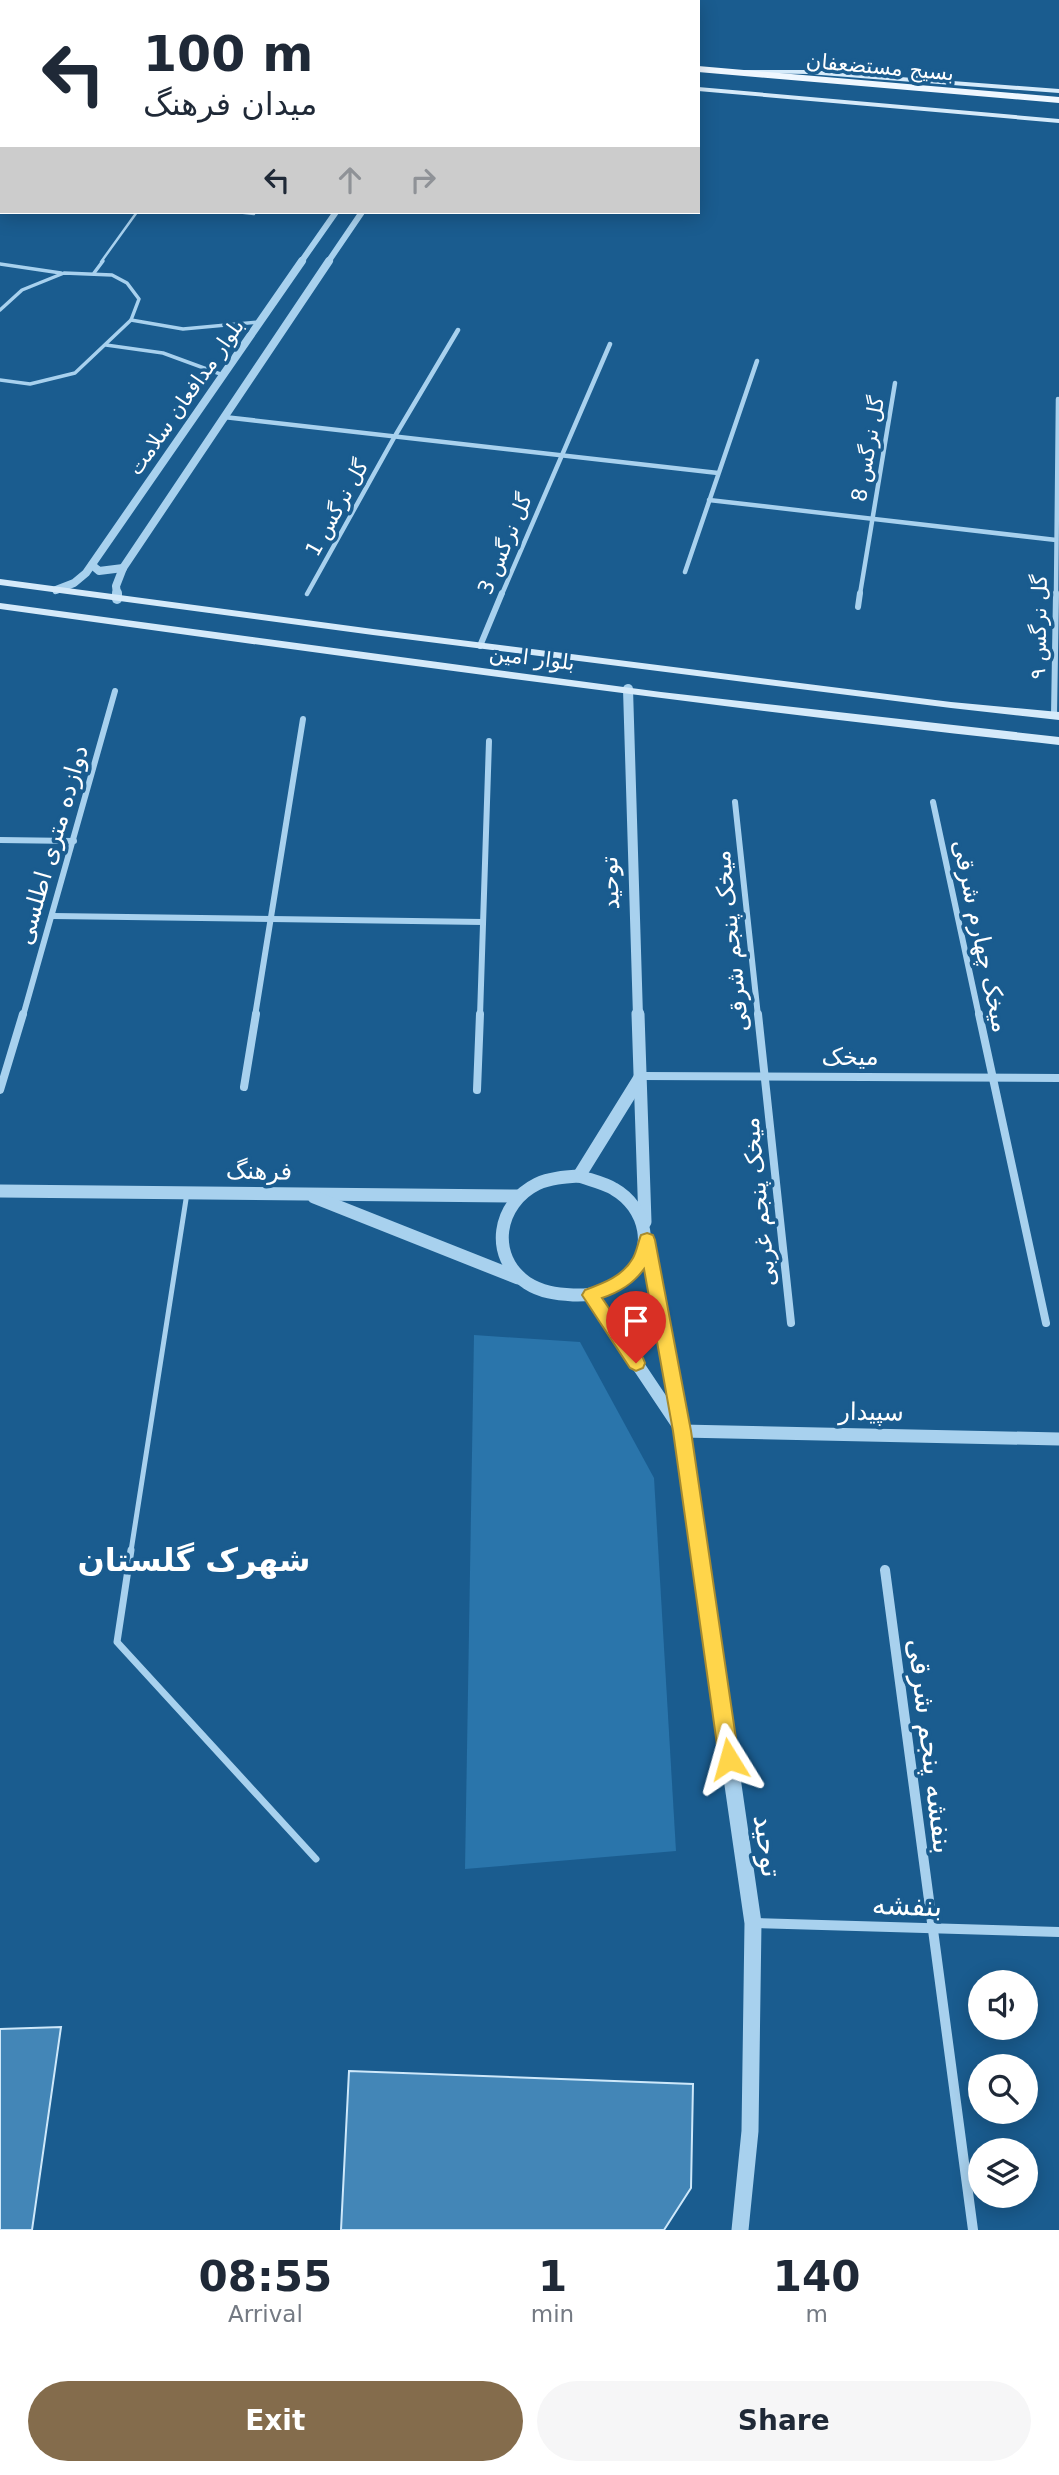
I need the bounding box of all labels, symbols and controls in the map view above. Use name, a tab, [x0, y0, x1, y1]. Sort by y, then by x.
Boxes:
text: 100 m	[143, 26, 313, 83]
icon: left	[28, 28, 119, 119]
street label: بسیج مستضعفان	[805, 49, 955, 85]
text: میدان فرهنگ	[143, 85, 317, 123]
icon: left	[258, 161, 296, 199]
icon: ahead	[331, 161, 369, 199]
icon: right	[404, 161, 442, 199]
street label: بلوار مدافعان سلامت	[123, 314, 249, 480]
street label: گل نرگس 8	[847, 394, 889, 504]
street label: گل نرگس 1	[301, 455, 373, 561]
street label: گل نرگس 3	[473, 490, 537, 598]
street label: گل نرگس ۹	[1026, 574, 1052, 680]
street label: بلوار امین	[488, 641, 576, 675]
street label: دوازده متری اطلسی	[10, 742, 94, 948]
street label: میخک چهارم شرقی	[947, 837, 1015, 1035]
street label: میخک پنجم شرقی	[708, 849, 754, 1033]
street label: توحید	[595, 856, 625, 910]
street label: میخک	[821, 1043, 879, 1071]
street label: میخک پنجم غربی	[736, 1116, 782, 1288]
street label: فرهنگ	[226, 1156, 292, 1186]
pin	[606, 1291, 666, 1363]
icon: arrive	[617, 1302, 655, 1340]
street label: سپیدار	[837, 1397, 904, 1427]
district label: شهرک گلستان	[77, 1541, 311, 1579]
street label: بنفشه پنجم شرقی	[901, 1636, 960, 1856]
position arrow	[692, 1722, 766, 1796]
street label: توحید	[747, 1813, 788, 1879]
street label: بنفشه	[871, 1888, 943, 1923]
map controls	[968, 1970, 1038, 2208]
button: sound	[968, 1970, 1038, 2040]
button: search	[968, 2054, 1038, 2124]
button: layers	[968, 2138, 1038, 2208]
text: 08:55	[199, 2252, 332, 2301]
text: 1	[538, 2252, 567, 2301]
text: 140	[773, 2252, 860, 2301]
text: Arrival	[228, 2301, 303, 2327]
text: min	[531, 2301, 574, 2327]
text: m	[805, 2301, 828, 2327]
button: Exit	[28, 2381, 523, 2461]
button: Share	[537, 2381, 1031, 2461]

